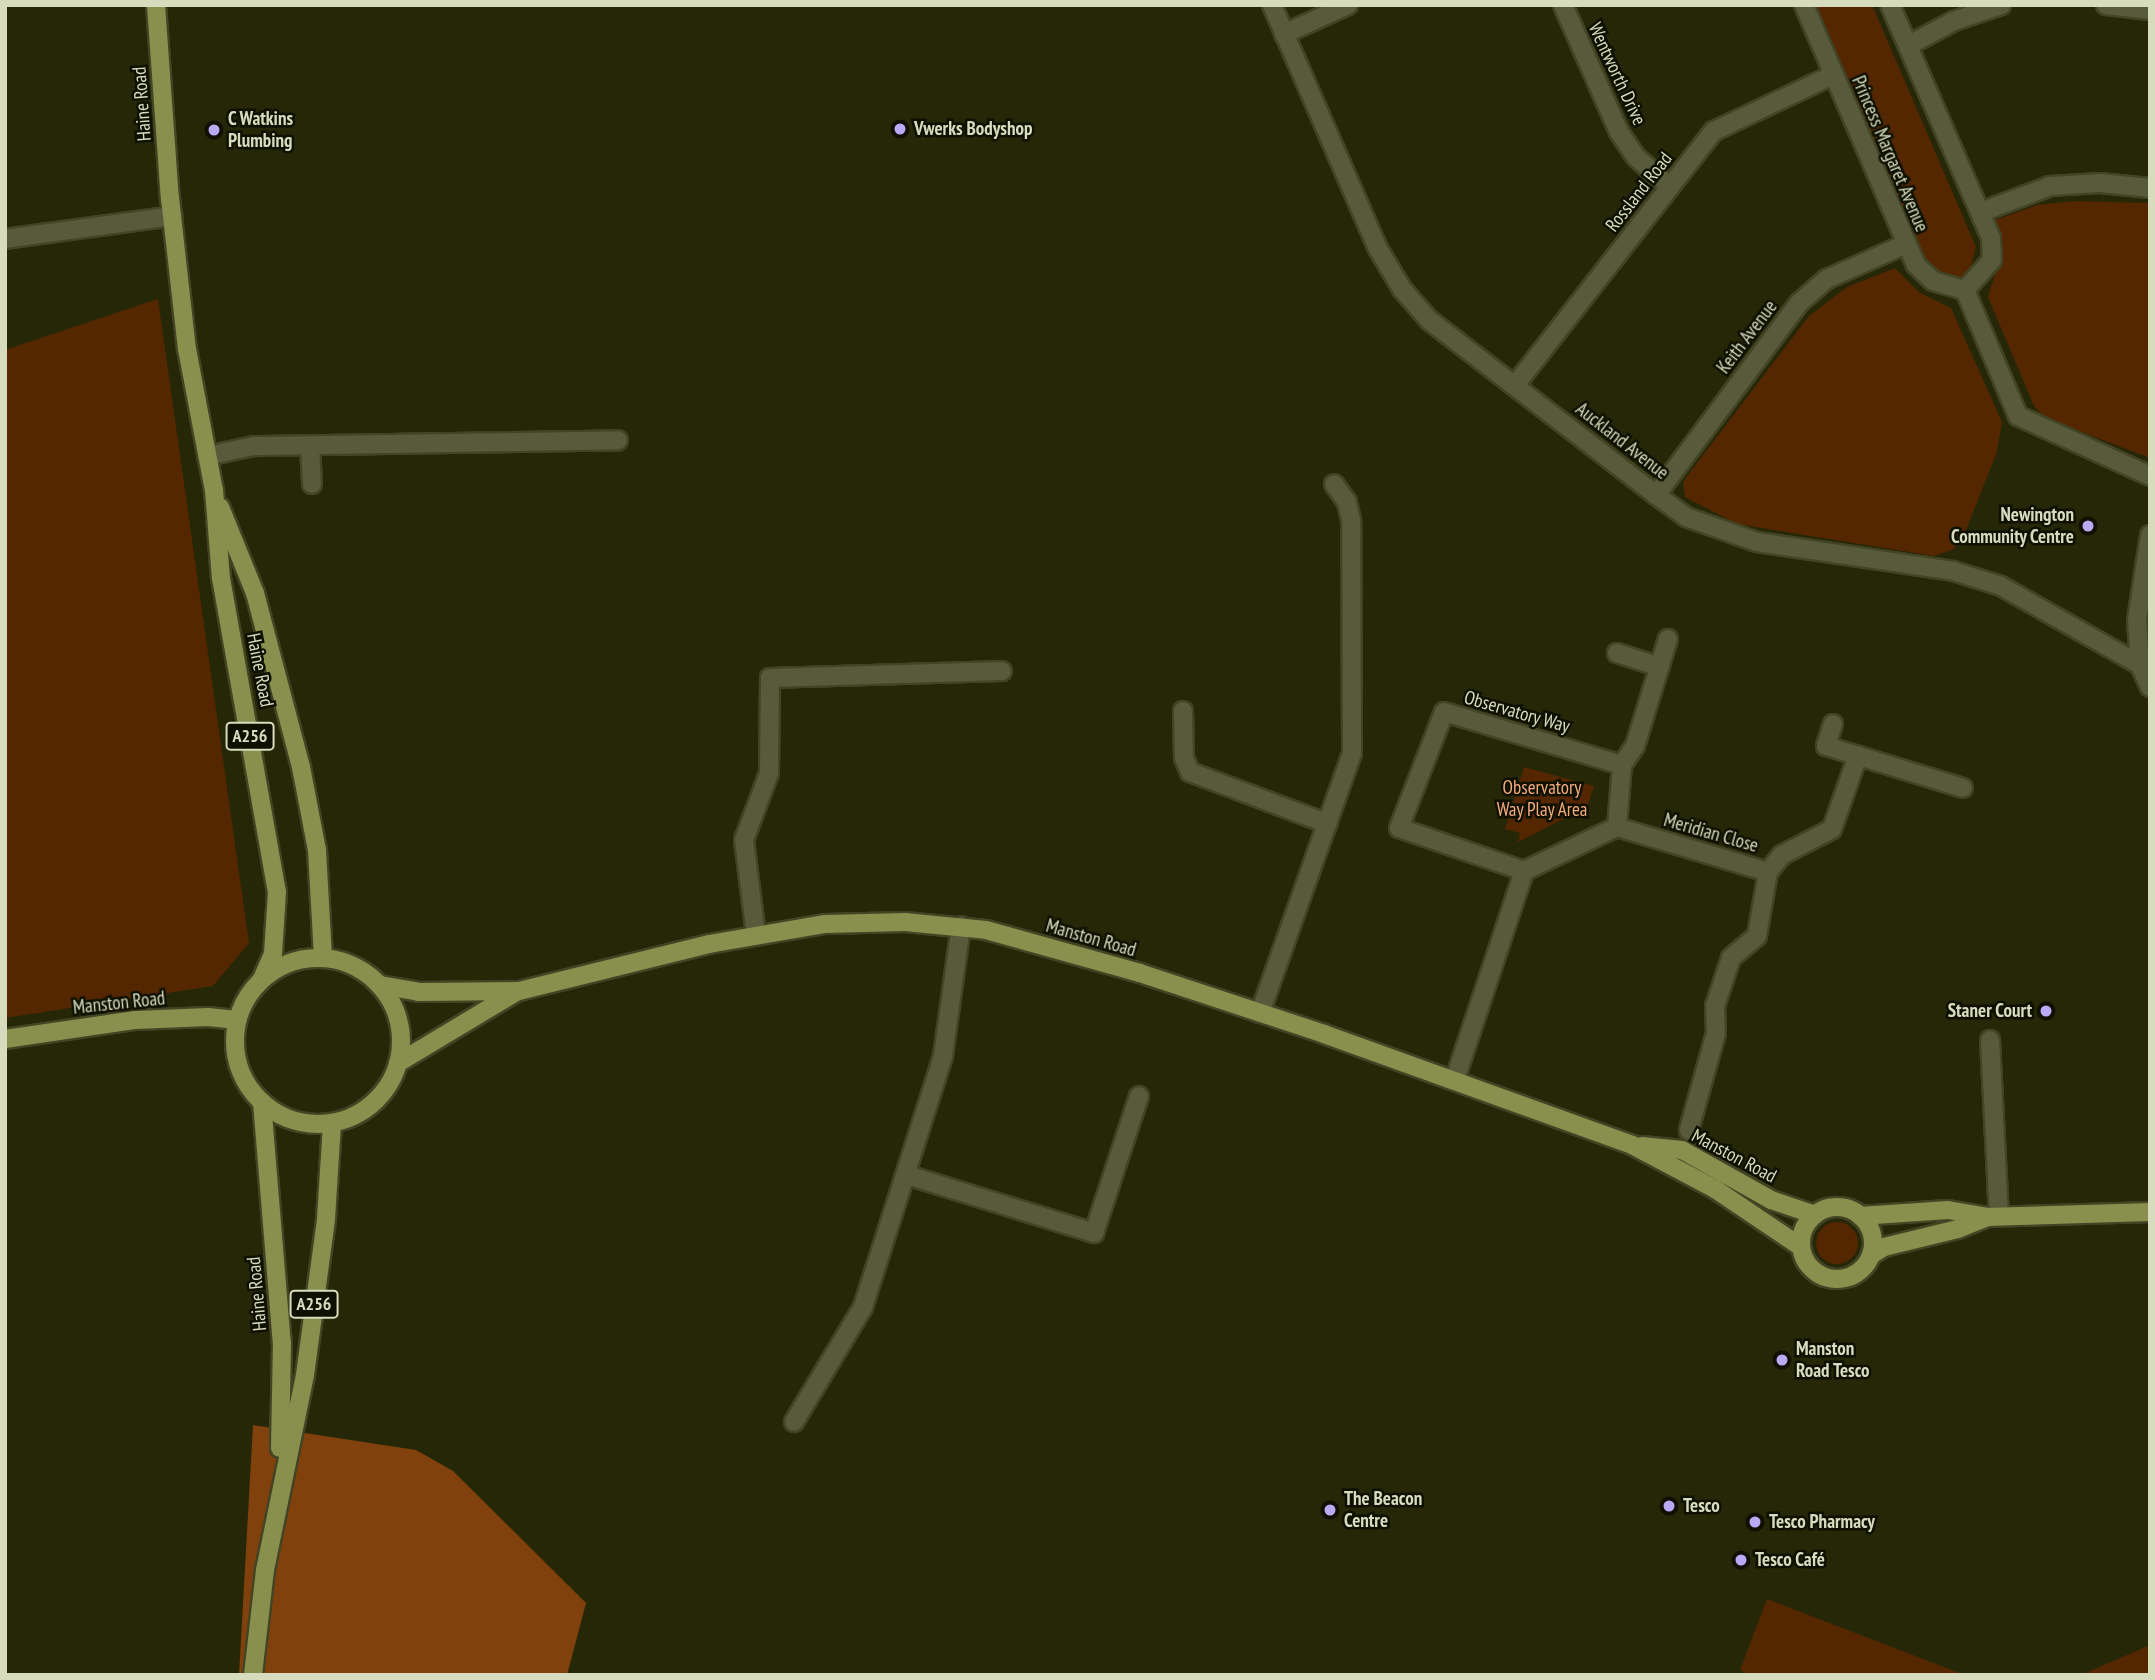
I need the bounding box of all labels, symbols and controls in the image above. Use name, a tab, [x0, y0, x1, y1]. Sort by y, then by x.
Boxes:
street label: Wentworth Drive	[1583, 19, 1651, 129]
street label: Haine Road	[128, 66, 156, 142]
street label: Princess Margaret Avenue	[1847, 72, 1933, 236]
place label: C Watkins Plumbing	[228, 108, 294, 152]
place label: Vwerks Bodyshop	[914, 118, 1032, 140]
marker: Vwerks Bodyshop	[892, 121, 908, 137]
marker: C Watkins Plumbing	[206, 122, 222, 138]
street label: Rossland Road	[1601, 148, 1677, 236]
street label: Keith Avenue	[1712, 296, 1782, 378]
street label: Auckland Avenue	[1571, 398, 1673, 484]
place label: Newington Community Centre	[1950, 504, 2074, 548]
marker: Newington Community Centre	[2080, 518, 2096, 534]
street label: Haine Road	[242, 631, 278, 709]
street label: Observatory Way	[1461, 686, 1573, 738]
road number: A256	[226, 722, 274, 750]
park label: Observatory Way Play Area	[1496, 777, 1588, 821]
street label: Meridian Close	[1661, 809, 1761, 857]
street label: Manston Road	[1043, 914, 1139, 962]
street label: Manston Road	[72, 987, 166, 1019]
place label: Staner Court	[1948, 1000, 2032, 1022]
marker: Staner Court	[2038, 1003, 2054, 1019]
street label: Manston Road	[1688, 1124, 1780, 1188]
street label: Haine Road	[242, 1256, 272, 1332]
road number: A256	[290, 1289, 338, 1318]
place label: Manston Road Tesco	[1796, 1338, 1870, 1382]
marker: Manston Road Tesco	[1774, 1352, 1790, 1368]
place label: The Beacon Centre	[1344, 1488, 1422, 1532]
place label: Tesco	[1683, 1495, 1720, 1517]
marker: Tesco	[1661, 1498, 1677, 1514]
marker: The Beacon Centre	[1322, 1502, 1338, 1518]
place label: Tesco Pharmacy	[1769, 1511, 1875, 1533]
marker: Tesco Pharmacy	[1747, 1514, 1763, 1530]
place label: Tesco Café	[1755, 1549, 1825, 1571]
marker: Tesco Café	[1733, 1552, 1749, 1568]

